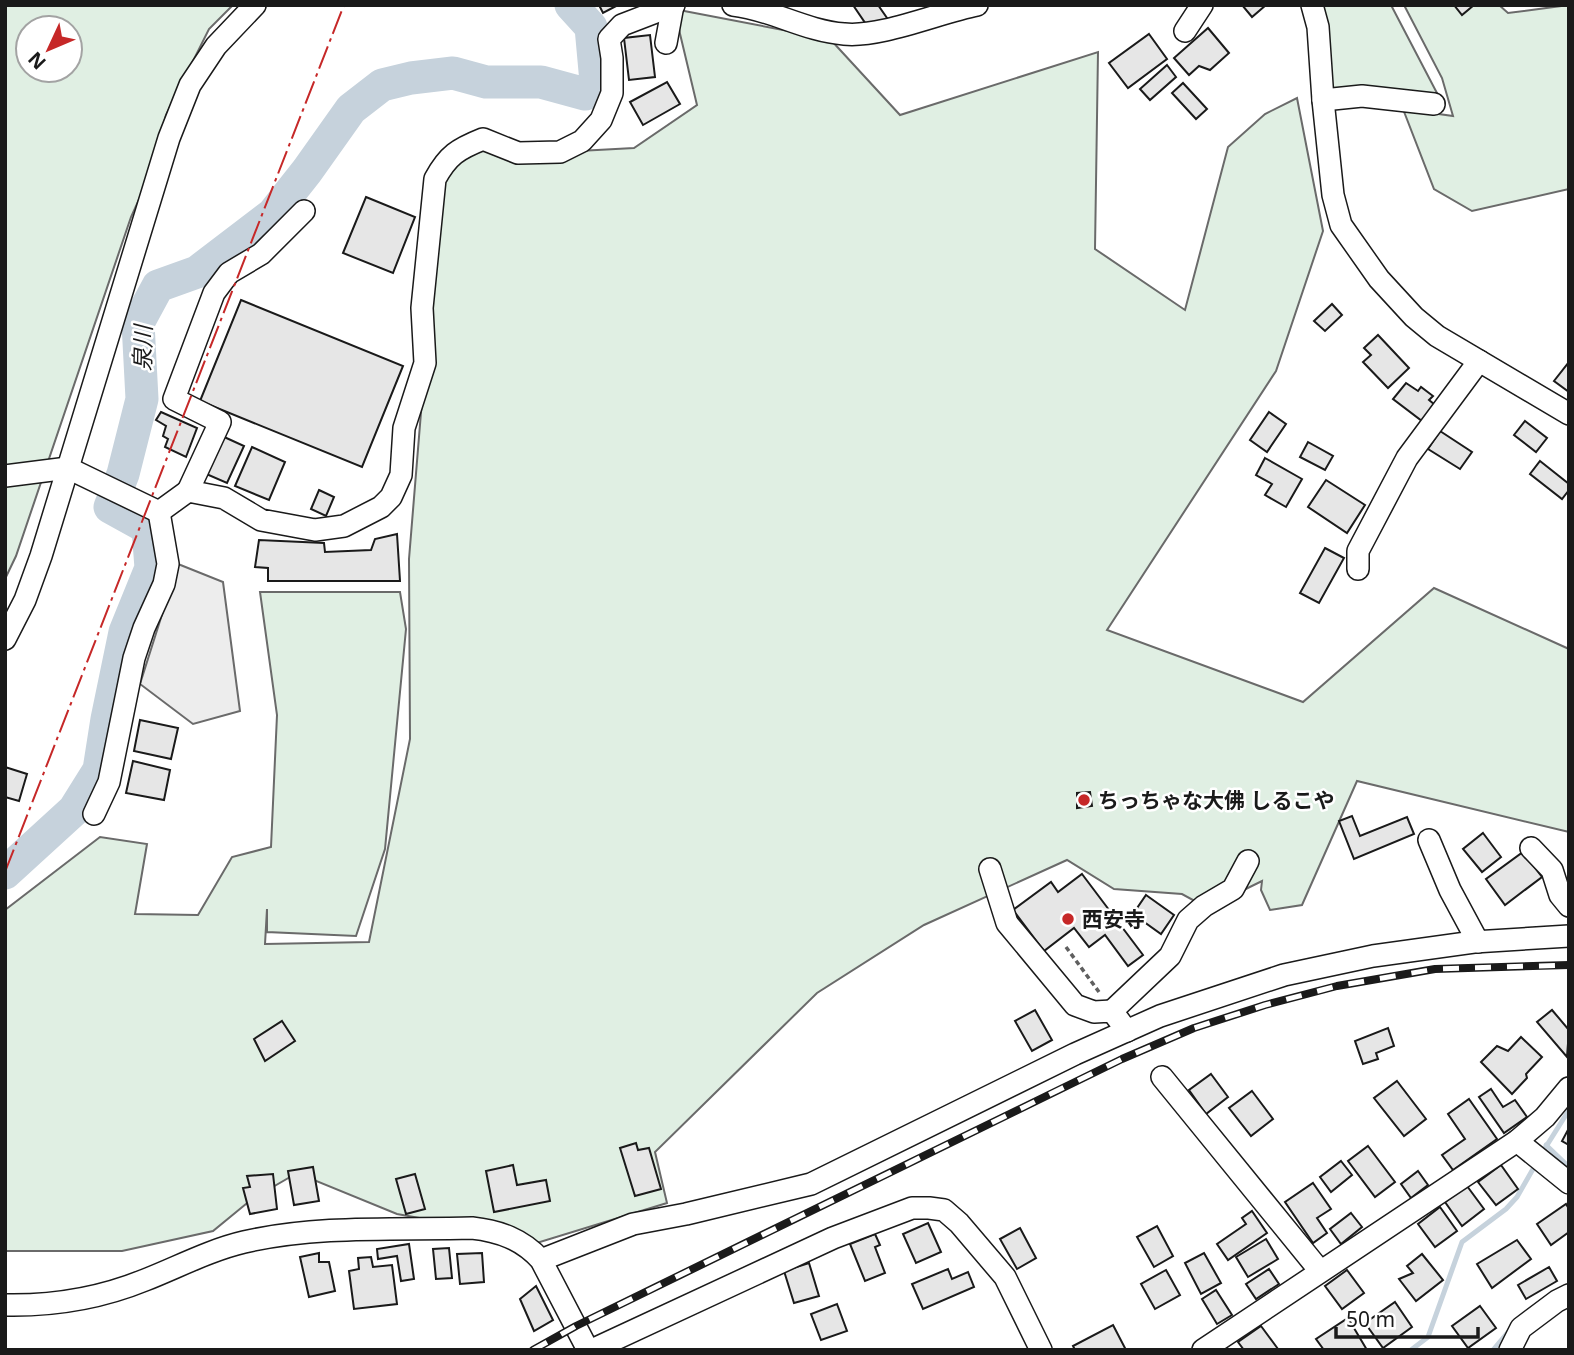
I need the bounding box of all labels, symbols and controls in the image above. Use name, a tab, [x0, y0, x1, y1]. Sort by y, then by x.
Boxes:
north arrow	[14, 14, 84, 84]
text: N	[22, 46, 51, 75]
water label: 泉川	[126, 322, 158, 371]
place label: ちっちゃな大佛 しるこや	[1098, 786, 1334, 814]
marker: ちっちゃな大佛 しるこや	[1076, 792, 1092, 808]
place label: 西安寺	[1082, 905, 1145, 933]
marker: 西安寺	[1060, 911, 1076, 927]
scale bar	[1336, 1296, 1478, 1340]
text: 50 m	[1346, 1305, 1395, 1333]

